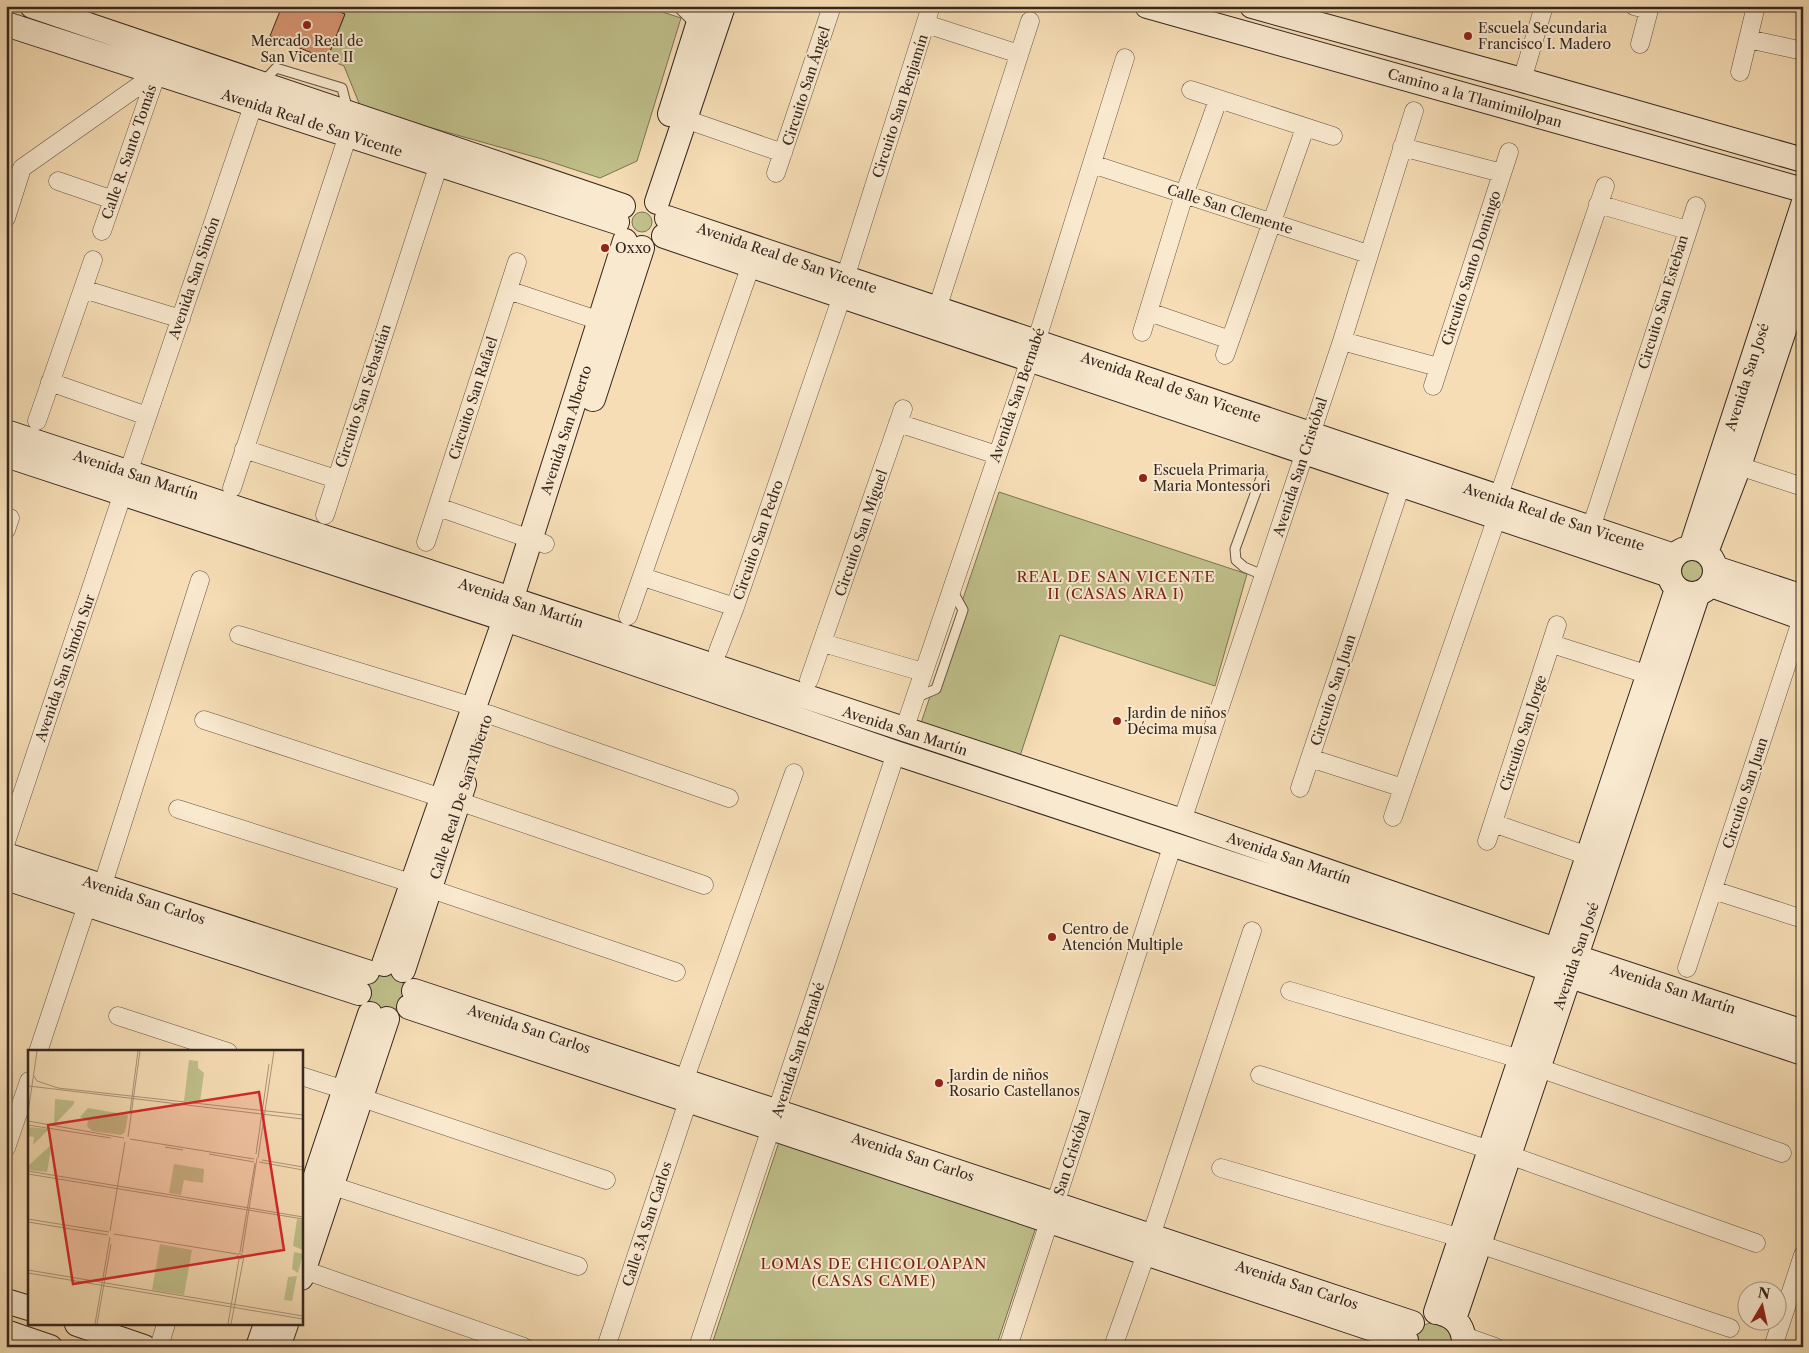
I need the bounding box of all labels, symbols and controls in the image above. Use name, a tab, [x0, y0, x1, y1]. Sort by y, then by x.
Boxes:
marker: Mercado Real de San Vicente II	[301, 19, 313, 31]
place label: Escuela Secundaria Francisco I. Madero	[1478, 19, 1611, 53]
street label: Circuito San Ángel	[778, 24, 834, 148]
marker: Escuela Secundaria Francisco I. Madero	[1462, 30, 1474, 42]
place label: Mercado Real de San Vicente II	[251, 32, 363, 66]
street label: Circuito San Benjamín	[868, 32, 932, 180]
street label: Camino a la Tlamimilolpan	[1386, 64, 1564, 132]
street label: Calle R. Santo Tomás	[97, 82, 161, 222]
street label: Avenida Real de San Vicente	[218, 85, 405, 161]
street label: Calle San Clemente	[1165, 180, 1295, 238]
street label: Circuito Santo Domingo	[1437, 188, 1505, 348]
street label: Avenida San Simón	[164, 214, 223, 343]
street label: Avenida Real de San Vicente	[694, 218, 880, 297]
street label: Circuito San Esteban	[1634, 232, 1692, 371]
place label: Oxxo	[615, 239, 651, 257]
marker: Oxxo	[599, 242, 611, 254]
street label: Avenida San José	[1721, 321, 1773, 434]
street label: Circuito San Sebastián	[331, 322, 395, 470]
street label: Avenida San Bernabé	[985, 325, 1049, 466]
street label: Circuito San Rafael	[445, 334, 501, 462]
street label: Avenida Real de San Vicente	[1078, 347, 1264, 426]
street label: Avenida San Alberto	[536, 363, 595, 498]
street label: Avenida San Cristóbal	[1269, 395, 1331, 540]
street label: Avenida San Martín	[70, 446, 201, 504]
place label: Escuela Primaria Maria Montessori	[1153, 461, 1270, 495]
street label: Circuito San Miguel	[831, 467, 891, 599]
marker: Escuela Primaria Maria Montessori	[1137, 472, 1149, 484]
street label: Circuito San Pedro	[729, 477, 787, 603]
street label: Avenida Real de San Vicente	[1460, 479, 1647, 555]
district label: REAL DE SAN VICENTE II (CASAS ARA I)	[1016, 567, 1216, 603]
street label: Avenida San Martín	[455, 574, 586, 632]
street label: Avenida San Simón Sur	[31, 592, 99, 745]
street label: Circuito San Juan	[1307, 632, 1360, 748]
street label: Circuito San Jorge	[1496, 673, 1550, 793]
street label: Avenida San Martín	[839, 702, 970, 760]
place label: Jardin de niños Décima musa	[1125, 704, 1227, 738]
street label: Calle Real De San Alberto	[426, 712, 496, 882]
marker: Jardin de niños Décima musa	[1111, 715, 1123, 727]
street label: Circuito San Juan	[1719, 735, 1772, 851]
street label: Avenida San Martín	[1223, 828, 1354, 888]
street label: Avenida San Carlos	[79, 871, 208, 928]
street label: Avenida San José	[1549, 900, 1603, 1013]
place label: Centro de Atención Multiple	[1061, 920, 1183, 954]
marker: Centro de Atención Multiple	[1046, 931, 1058, 943]
street label: Avenida San Martín	[1607, 960, 1738, 1018]
street label: Avenida San Bernabé	[767, 980, 828, 1121]
street label: Avenida San Carlos	[464, 1000, 593, 1057]
inset map	[28, 1050, 302, 1326]
place label: Jardin de niños Rosario Castellanos	[947, 1066, 1080, 1100]
marker: Jardin de niños Rosario Castellanos	[933, 1077, 945, 1089]
street label: San Cristóbal	[1050, 1108, 1094, 1198]
street label: Avenida San Carlos	[848, 1128, 977, 1185]
street label: Calle 3A San Carlos	[618, 1159, 676, 1289]
district label: LOMAS DE CHICOLOAPAN (CASAS CAME)	[760, 1254, 988, 1290]
street label: Avenida San Carlos	[1232, 1256, 1361, 1313]
north arrow	[1736, 1280, 1786, 1330]
text: N	[1757, 1283, 1771, 1303]

